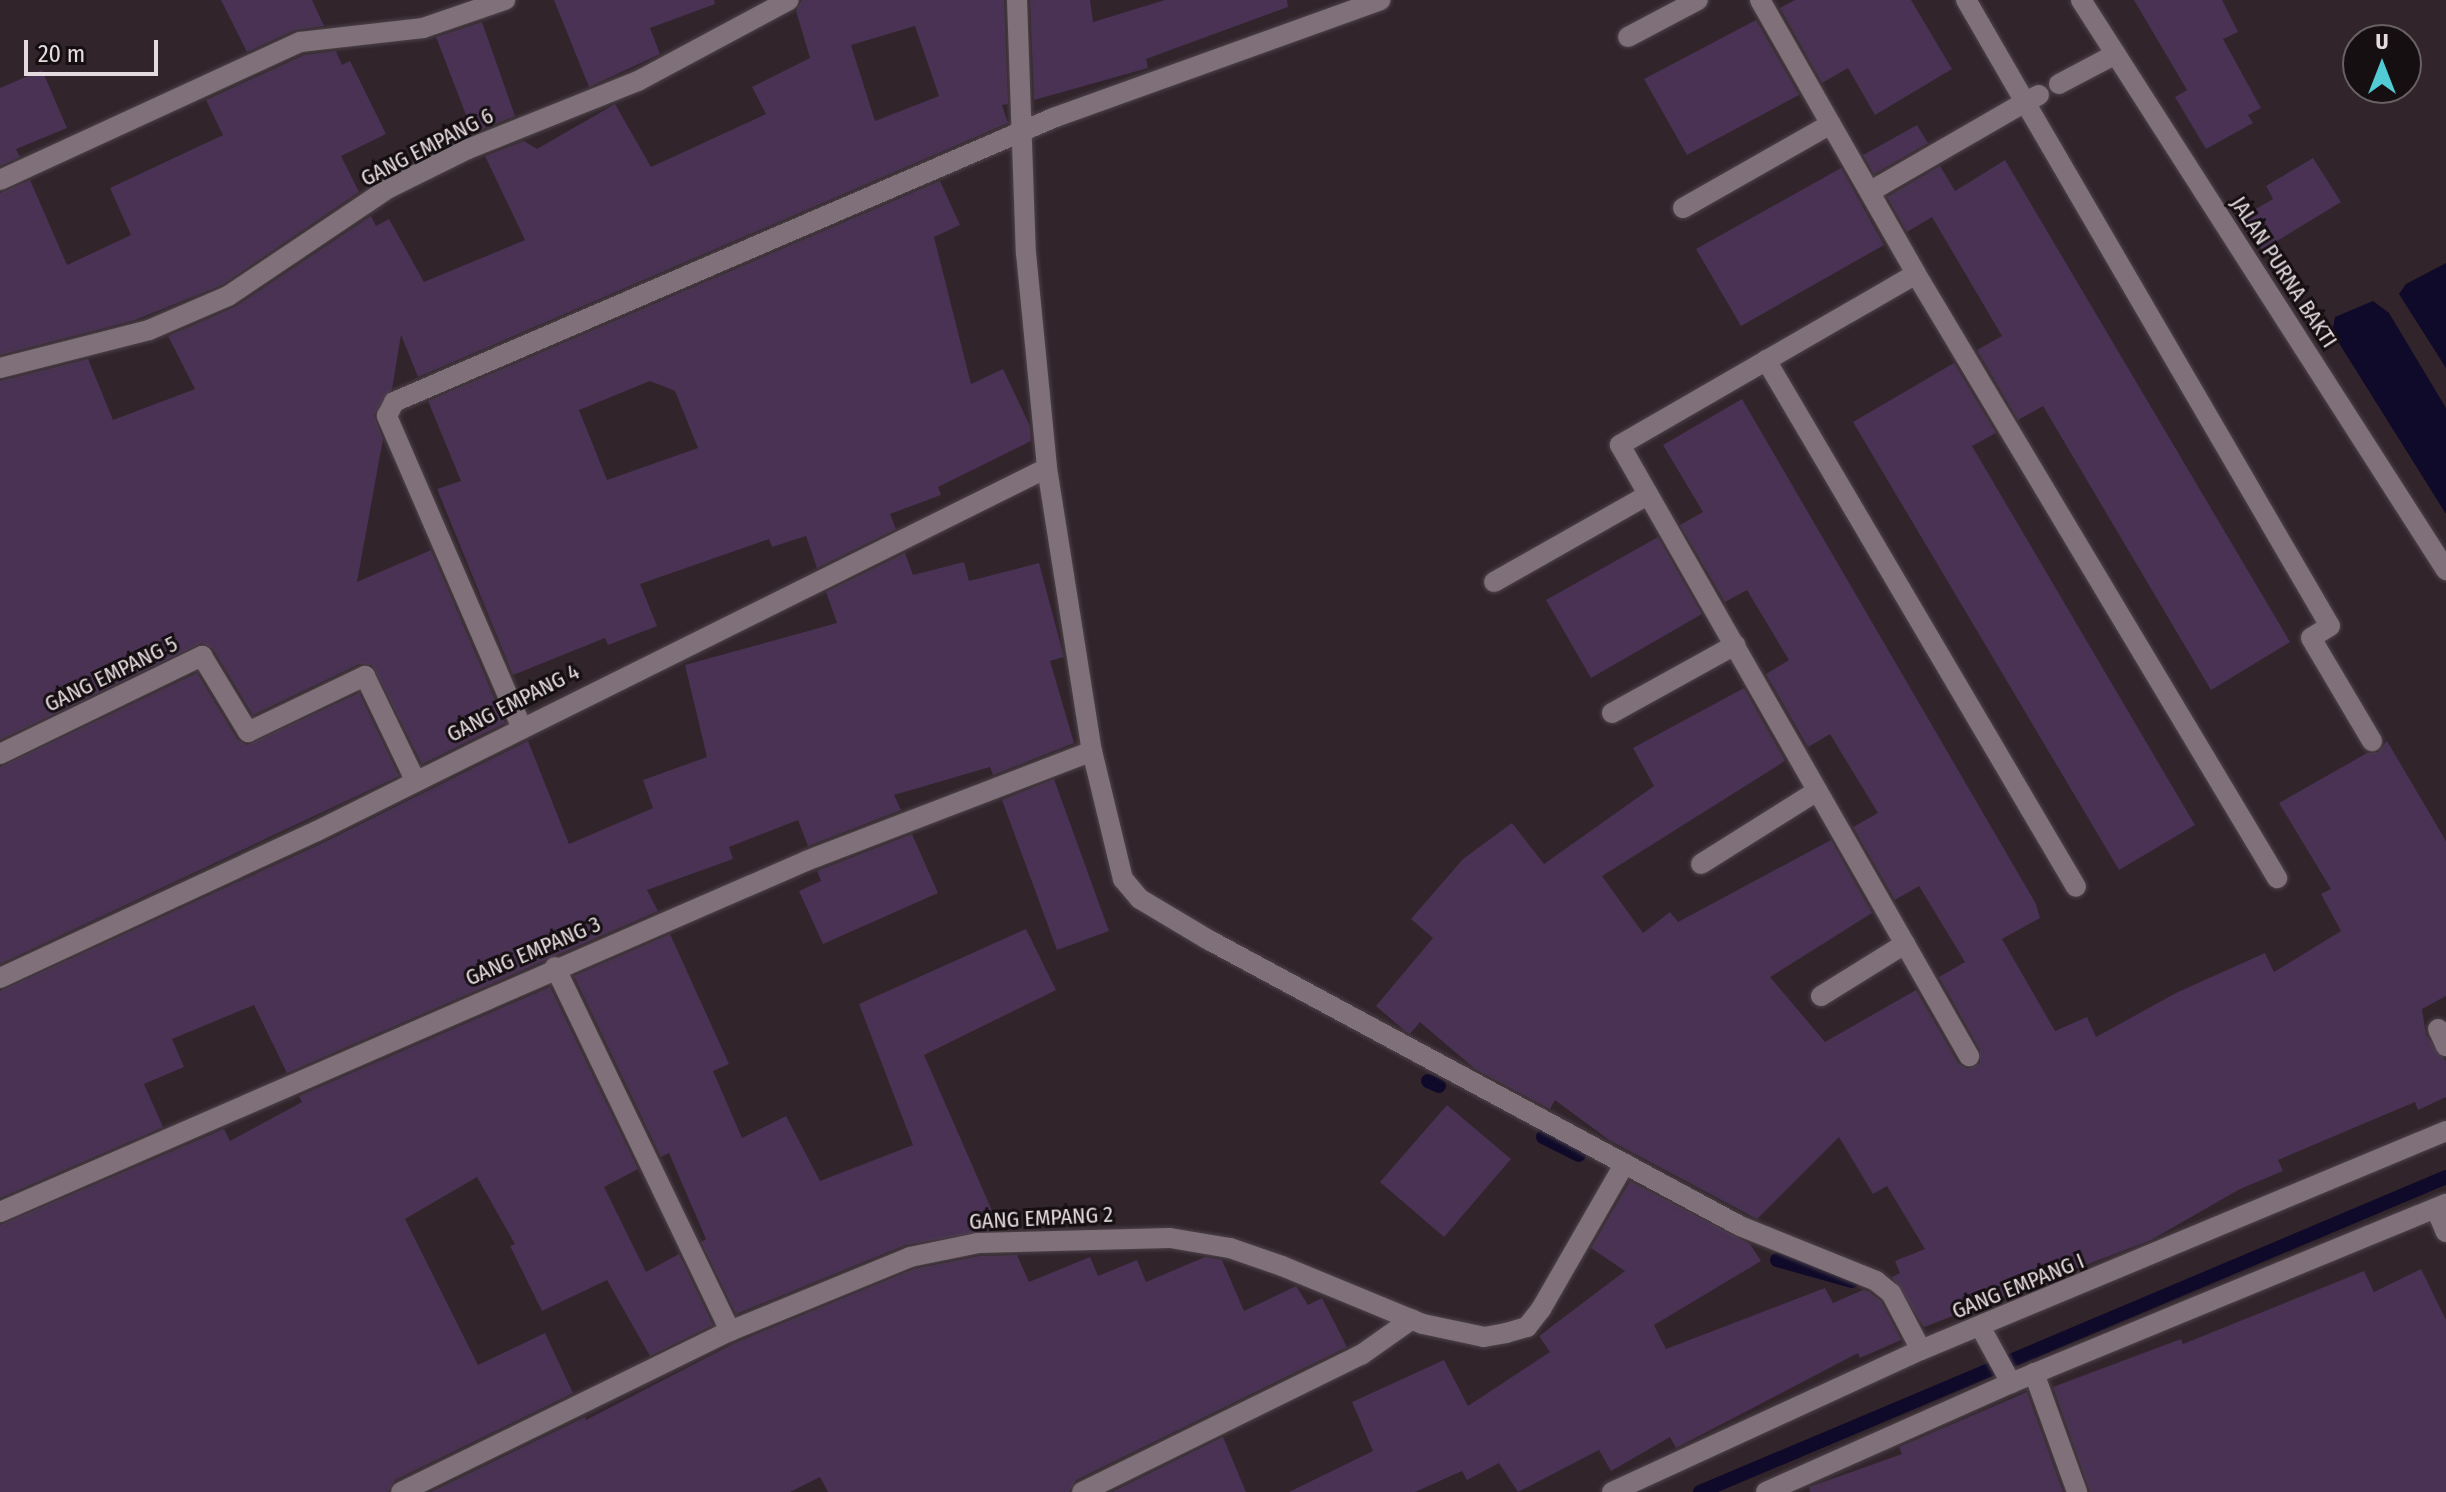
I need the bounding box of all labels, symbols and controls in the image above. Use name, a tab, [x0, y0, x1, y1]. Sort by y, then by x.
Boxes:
scale bar	[28, 24, 162, 74]
north arrow	[2342, 24, 2422, 104]
text: U	[2376, 28, 2388, 55]
text: 20 m	[38, 40, 85, 68]
street label: GANG EMPANG 6	[356, 102, 498, 192]
street label: JALAN PURNA BAKTI	[2225, 191, 2343, 353]
street label: GANG EMPANG 5	[40, 631, 182, 717]
street label: GANG EMPANG 4	[442, 658, 584, 748]
street label: GANG EMPANG 3	[462, 911, 604, 991]
street label: GANG EMPANG 2	[968, 1201, 1114, 1235]
street label: GANG EMPANG I	[1948, 1248, 2088, 1324]

